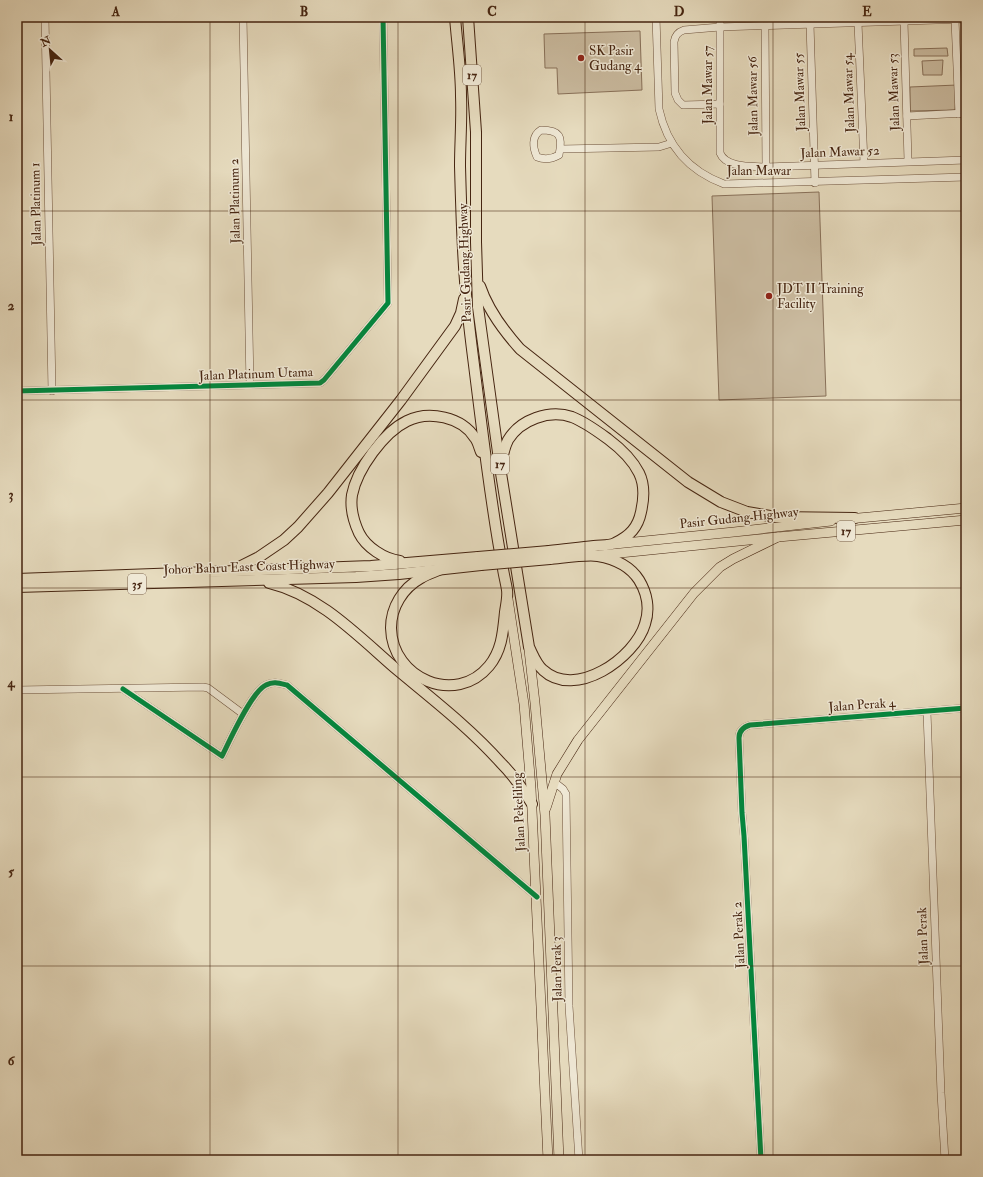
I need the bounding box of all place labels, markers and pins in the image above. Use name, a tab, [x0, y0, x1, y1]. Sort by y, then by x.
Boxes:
place label: SK Pasir Gudang 4	[589, 43, 642, 74]
marker: SK Pasir Gudang 4	[576, 53, 586, 63]
place label: JDT II Training Facility	[776, 281, 864, 313]
marker: JDT II Training Facility	[764, 291, 774, 301]

